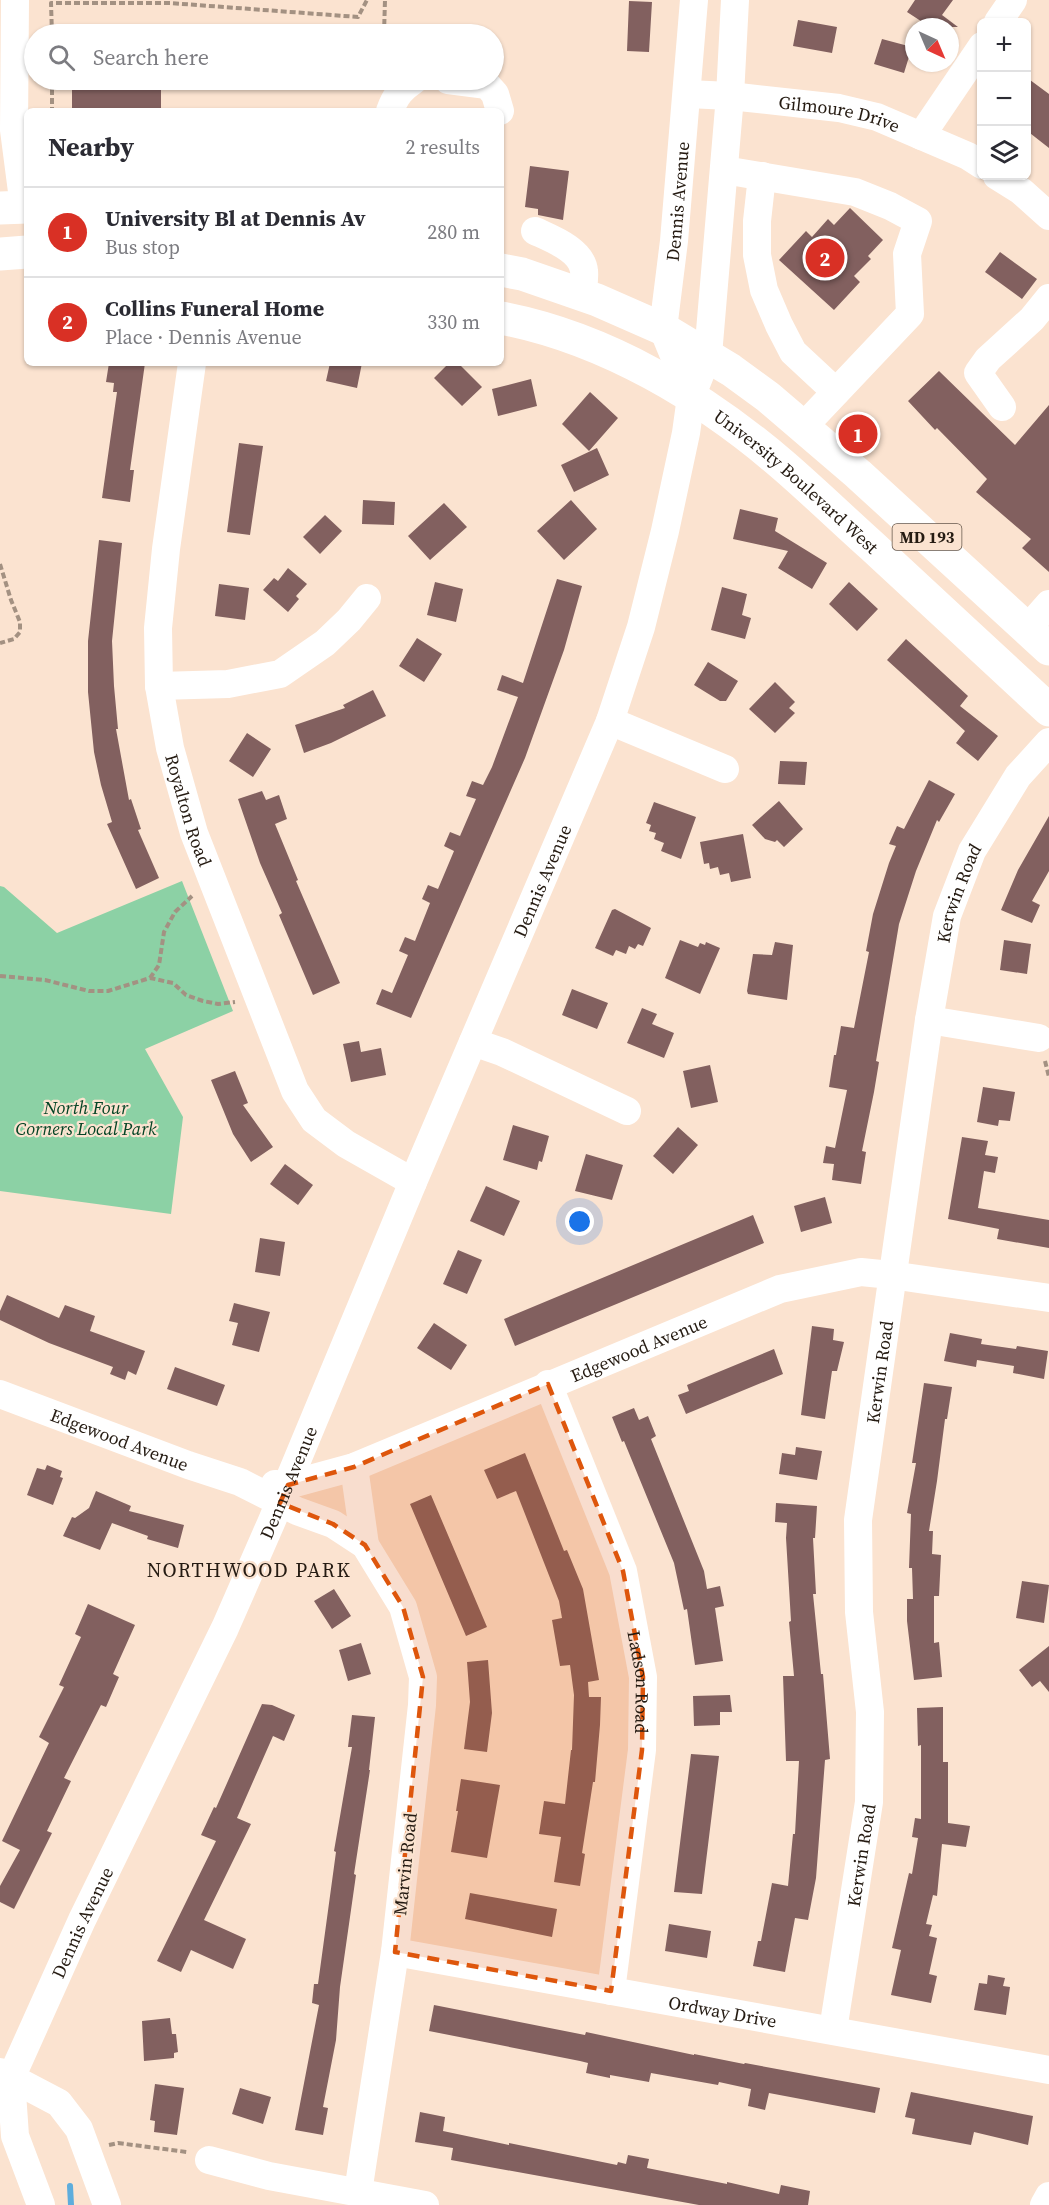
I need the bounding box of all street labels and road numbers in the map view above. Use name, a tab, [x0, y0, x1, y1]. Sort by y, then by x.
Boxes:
street label: Gilmoure Drive	[777, 89, 904, 138]
street label: Dennis Avenue	[659, 140, 695, 263]
street label: University Boulevard West	[709, 403, 885, 559]
road number: MD 193	[892, 524, 962, 550]
street label: Royalton Road	[160, 751, 218, 870]
street label: Dennis Avenue	[507, 820, 577, 941]
street label: Kerwin Road	[930, 838, 986, 945]
street label: Edgewood Avenue	[567, 1308, 711, 1388]
street label: Kerwin Road	[859, 1319, 899, 1425]
street label: Edgewood Avenue	[47, 1402, 192, 1477]
street label: Dennis Avenue	[253, 1422, 323, 1543]
street label: Ladson Road	[622, 1628, 655, 1734]
street label: Kerwin Road	[840, 1802, 881, 1908]
street label: Marvin Road	[387, 1811, 423, 1917]
street label: Dennis Avenue	[45, 1862, 119, 1982]
street label: Ordway Drive	[667, 1989, 779, 2033]

